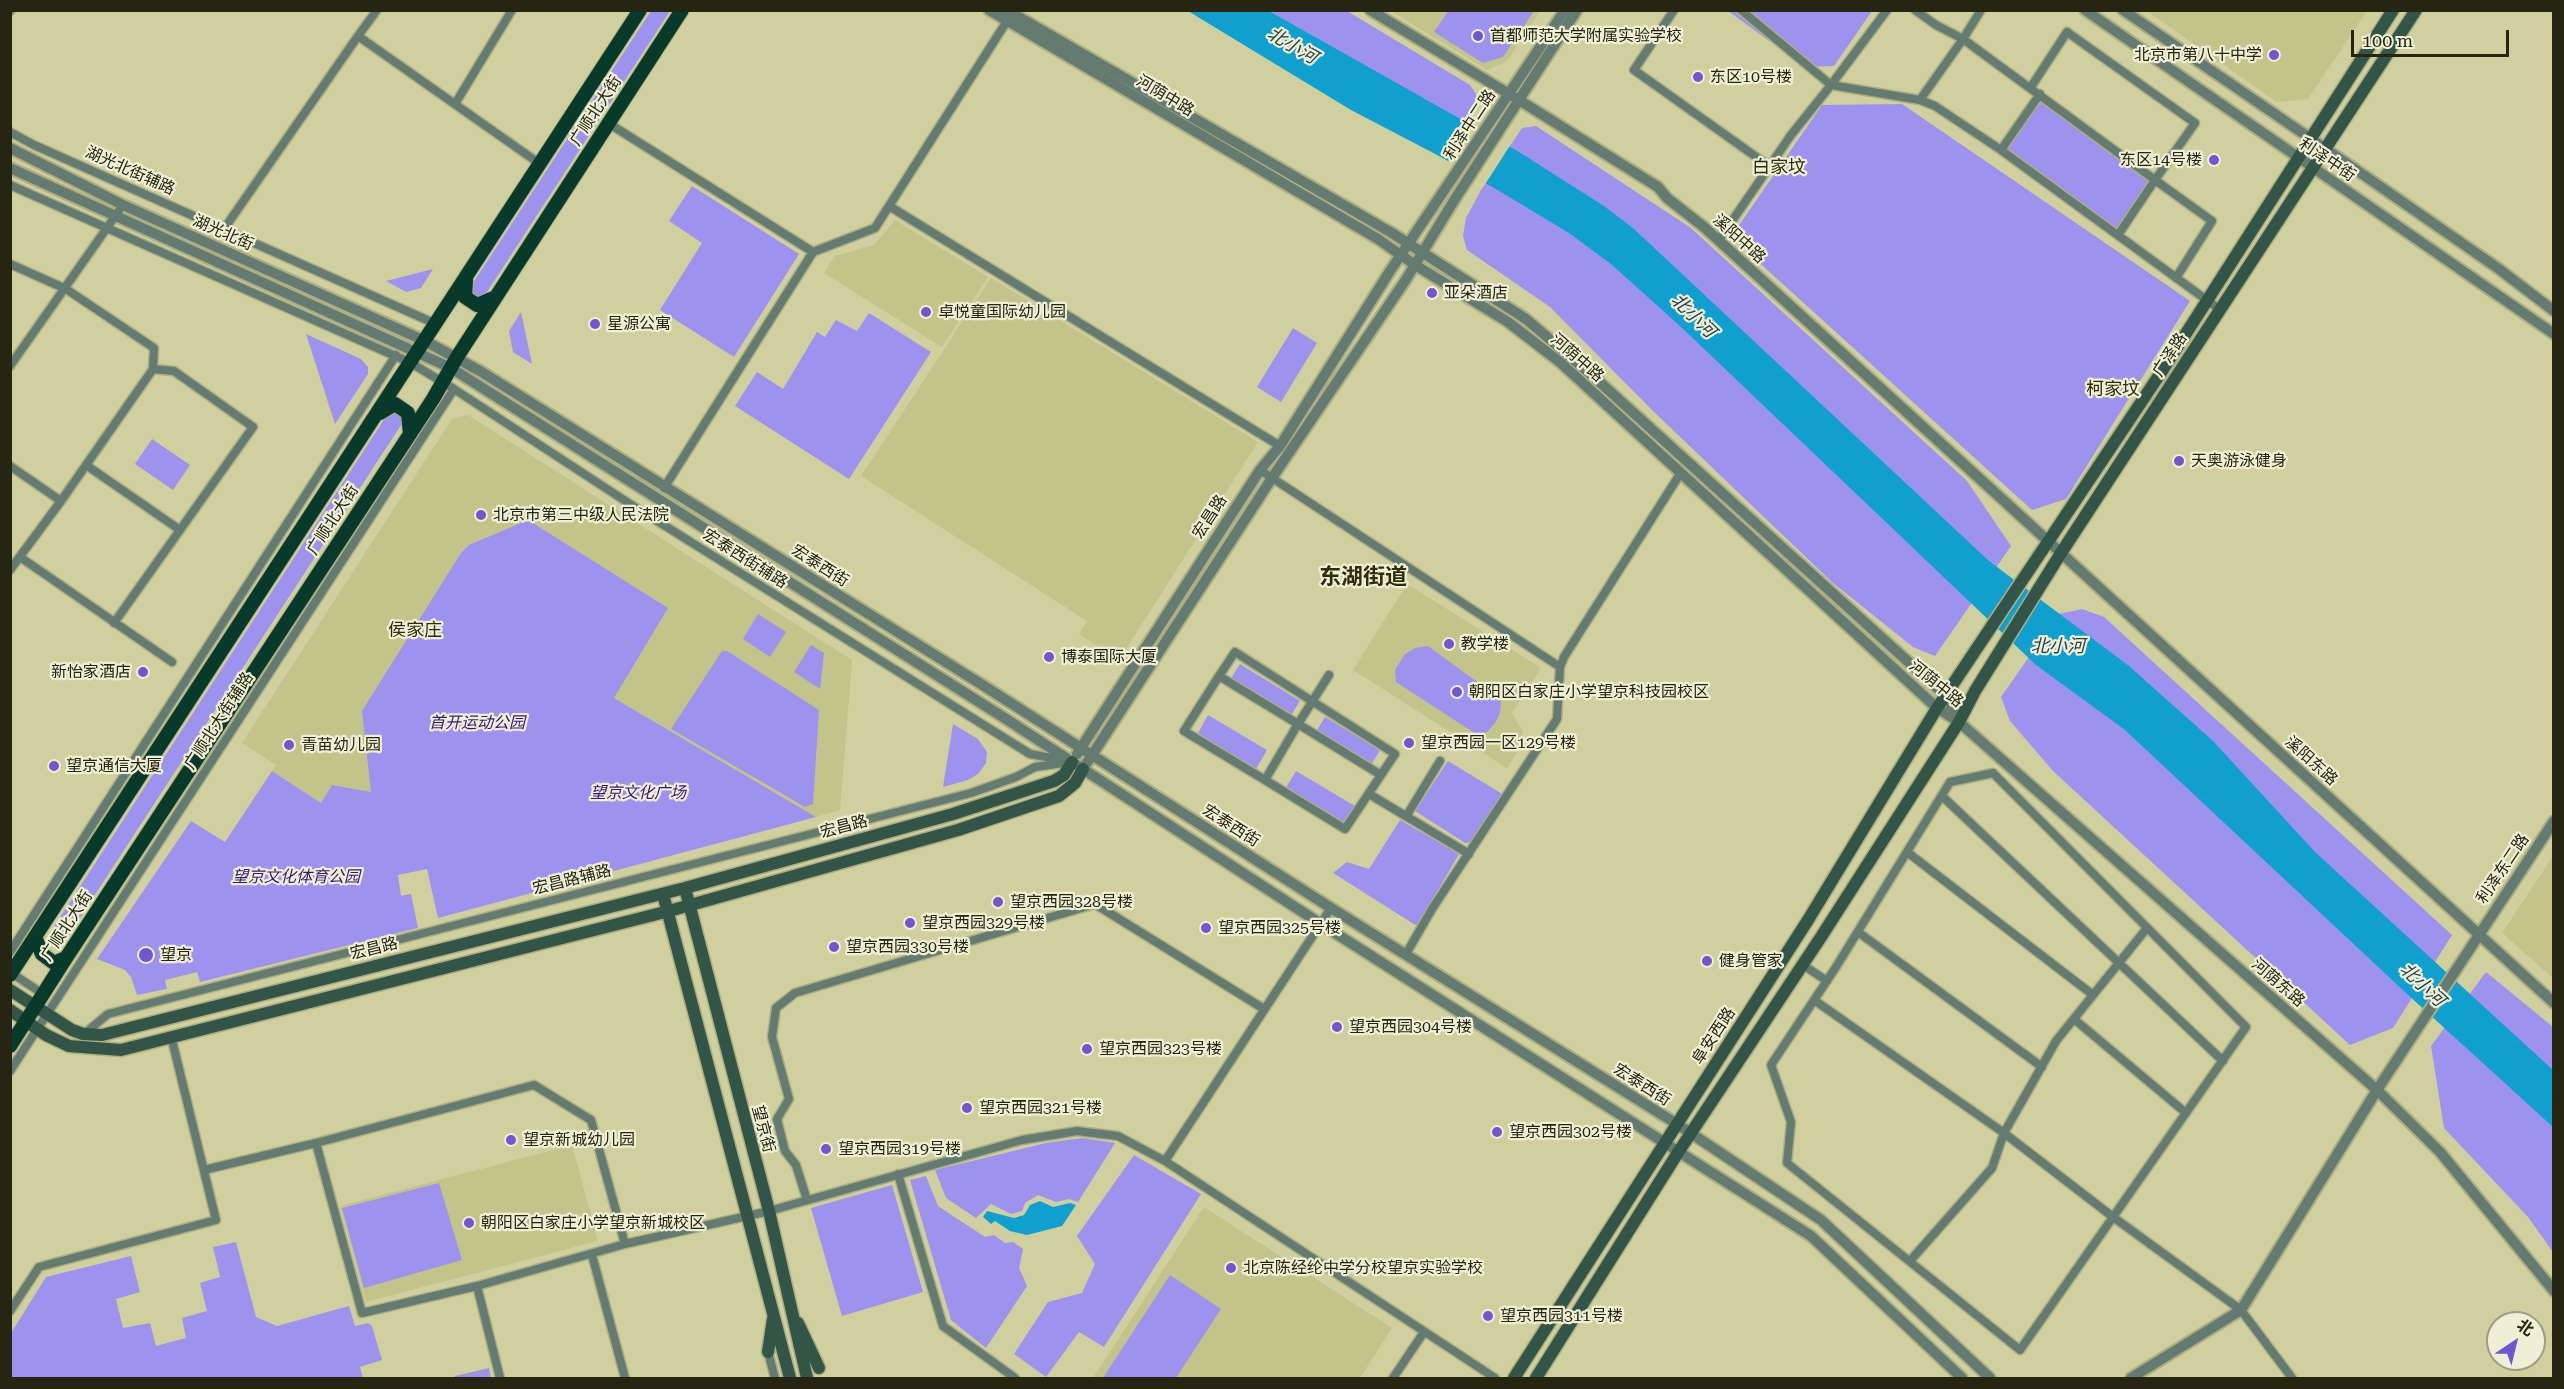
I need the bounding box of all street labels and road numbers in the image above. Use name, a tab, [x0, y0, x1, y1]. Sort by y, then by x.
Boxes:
street label: 河荫中路	[1133, 71, 1197, 121]
street label: 广顺北大街	[566, 72, 626, 150]
street label: 利泽中二路	[1440, 86, 1500, 164]
street label: 利泽中街	[2295, 134, 2359, 186]
street label: 湖光北街辅路	[82, 143, 178, 199]
street label: 溪阳中路	[1709, 210, 1769, 268]
street label: 湖光北街	[190, 211, 256, 255]
street label: 河荫中路	[1547, 330, 1607, 386]
street label: 广泽路	[2149, 330, 2191, 380]
street label: 广顺北大街	[303, 481, 363, 559]
street label: 宏昌路	[1189, 492, 1231, 542]
street label: 宏泰西街辅路	[699, 525, 791, 593]
street label: 宏泰西街	[788, 541, 852, 591]
street label: 河荫中路	[1905, 656, 1967, 712]
street label: 广顺北大街辅路	[180, 669, 258, 773]
street label: 溪阳东路	[2281, 732, 2341, 790]
street label: 宏泰西街	[1199, 801, 1263, 851]
street label: 宏昌路	[818, 812, 870, 842]
street label: 利泽东二路	[2473, 830, 2533, 908]
street label: 宏昌路辅路	[531, 861, 613, 899]
street label: 广顺北大街	[37, 887, 97, 965]
street label: 宏昌路	[348, 934, 400, 964]
street label: 河荫东路	[2248, 955, 2308, 1011]
street label: 阜安西路	[1689, 1004, 1739, 1068]
street label: 宏泰西街	[1610, 1060, 1674, 1110]
street label: 望京街	[748, 1103, 778, 1155]

